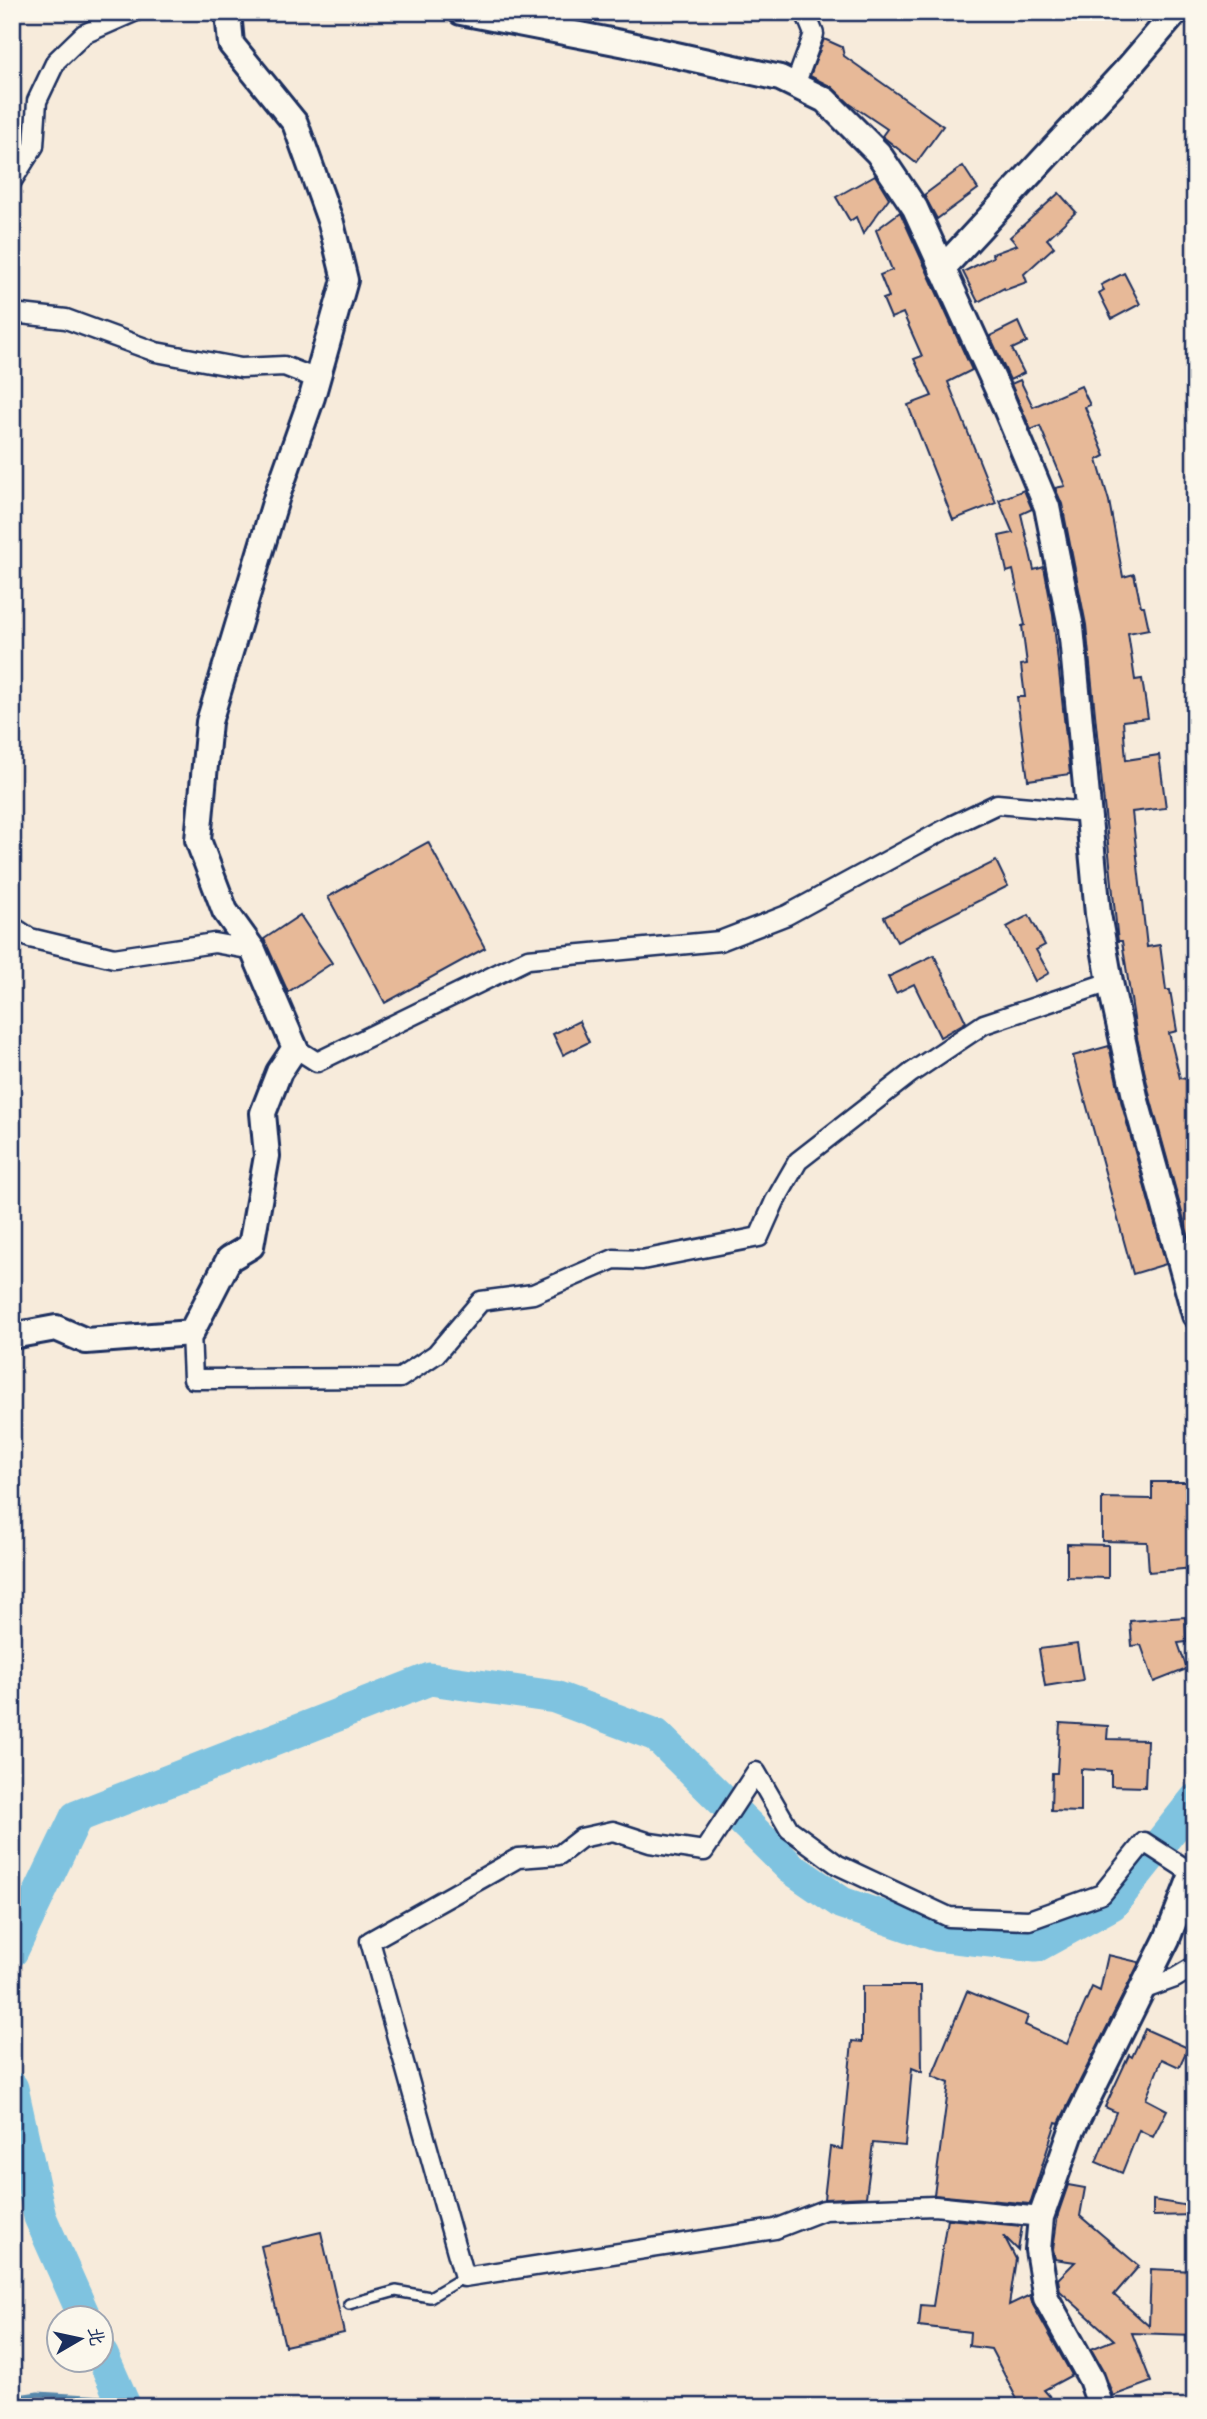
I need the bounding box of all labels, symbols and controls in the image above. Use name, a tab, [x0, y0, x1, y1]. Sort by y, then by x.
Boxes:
north arrow	[46, 2304, 116, 2374]
text: 北	[83, 2325, 108, 2348]

